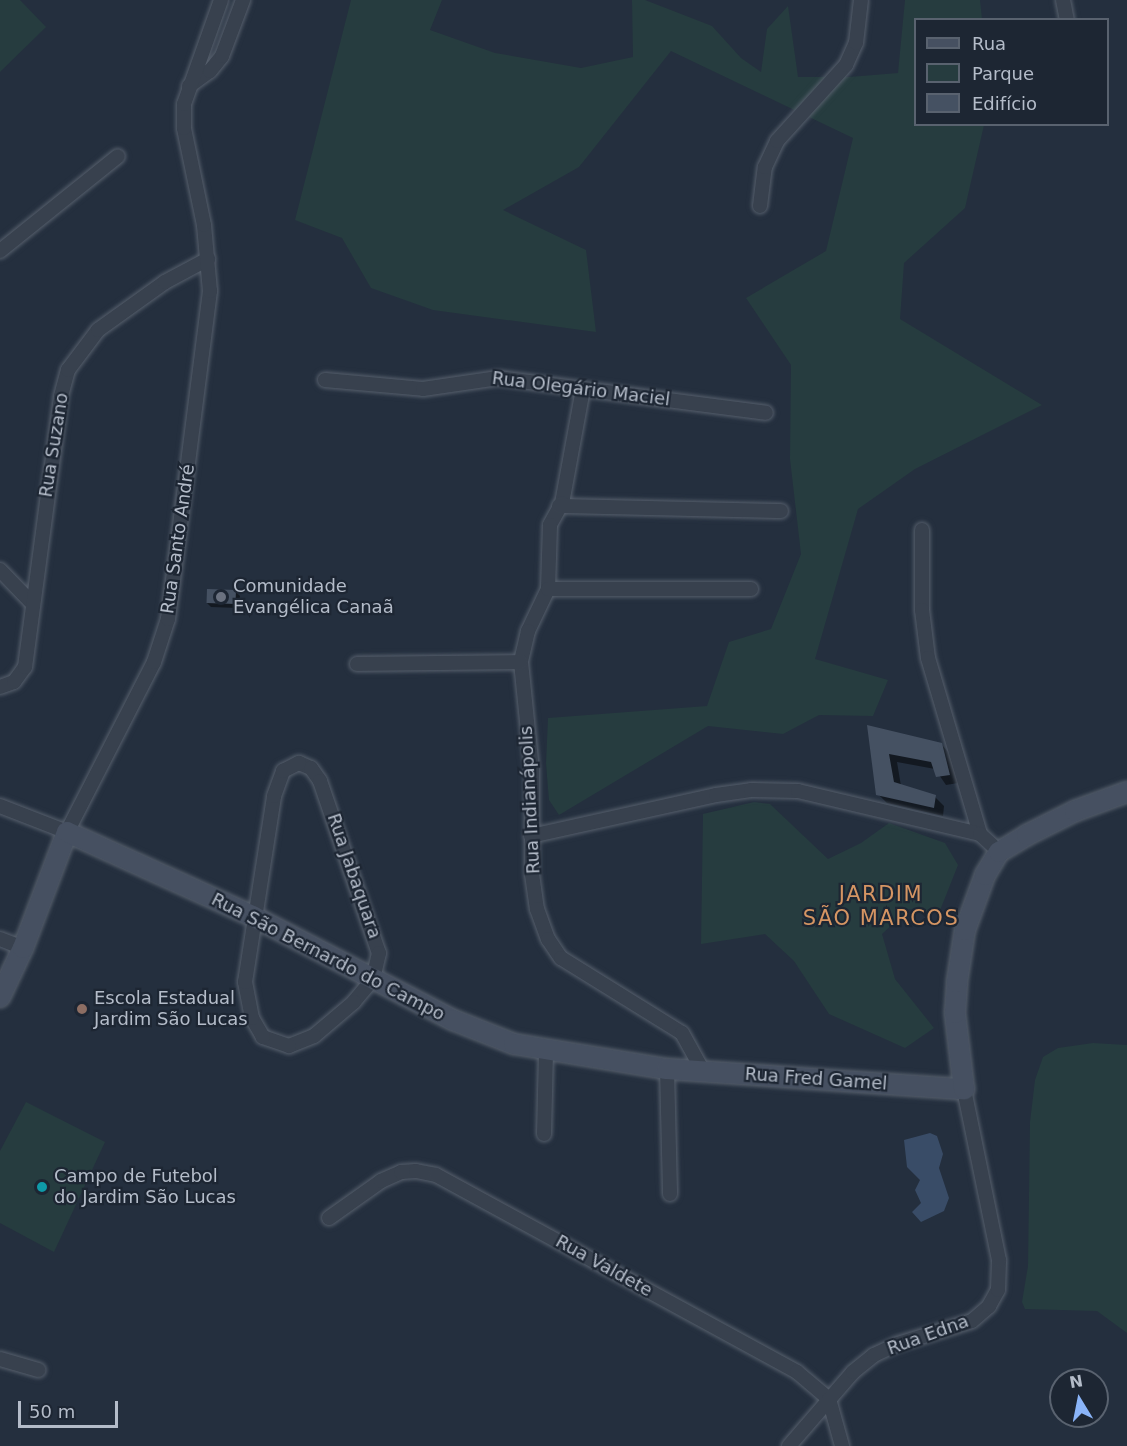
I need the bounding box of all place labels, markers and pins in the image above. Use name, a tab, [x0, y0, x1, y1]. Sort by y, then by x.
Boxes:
place label: Comunidade Evangélica Canaã	[233, 576, 394, 618]
marker: Comunidade Evangélica Canaã	[214, 590, 228, 604]
place label: Escola Estadual Jardim São Lucas	[94, 988, 248, 1030]
marker: Escola Estadual Jardim São Lucas	[75, 1002, 89, 1016]
place label: Campo de Futebol do Jardim São Lucas	[54, 1166, 236, 1208]
marker: Campo de Futebol do Jardim São Lucas	[35, 1180, 49, 1194]

